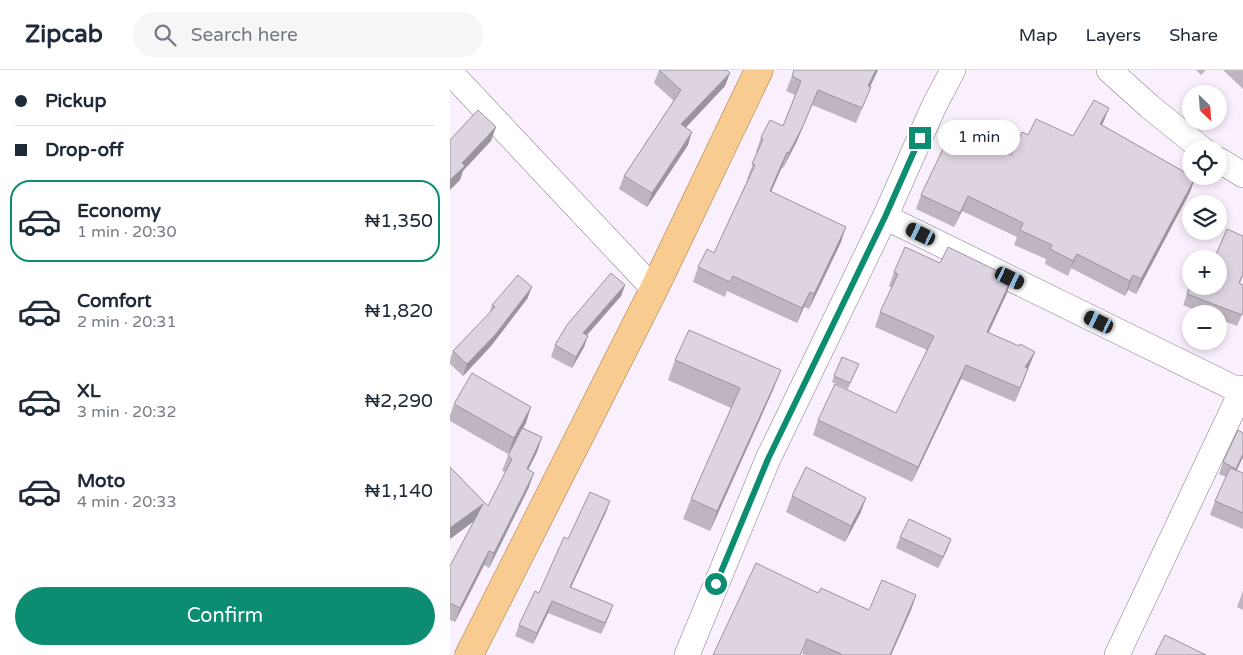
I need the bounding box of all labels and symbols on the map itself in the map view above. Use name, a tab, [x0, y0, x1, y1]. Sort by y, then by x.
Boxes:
north arrow	[1182, 85, 1228, 130]
callout: 1 min	[938, 120, 1020, 156]
route end	[909, 127, 931, 149]
car	[904, 221, 937, 247]
car	[993, 265, 1026, 291]
car	[1082, 309, 1115, 335]
route start	[705, 573, 727, 595]

